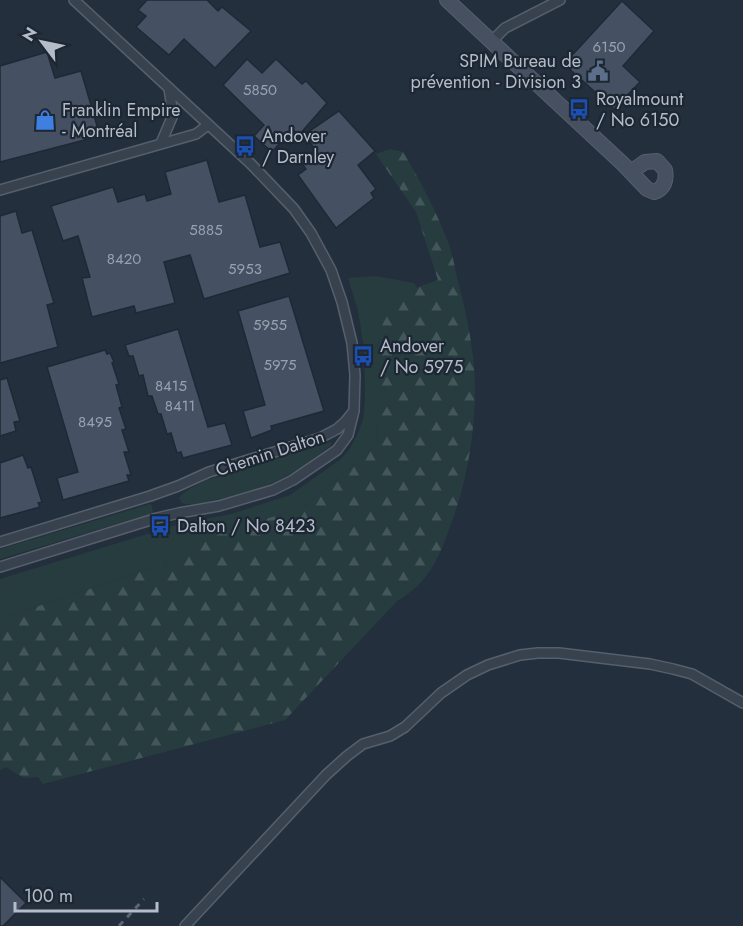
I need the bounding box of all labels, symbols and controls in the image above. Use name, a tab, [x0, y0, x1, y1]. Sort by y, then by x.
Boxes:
north arrow	[12, 12, 72, 72]
text: N	[17, 23, 43, 46]
house number: 6150	[593, 36, 625, 58]
place label: SPIM Bureau de prévention - Division 3	[410, 48, 581, 95]
public building icon: SPIM Bureau de prévention - Division 3	[586, 59, 610, 83]
house number: 5850	[243, 79, 277, 101]
place label: Royalmount / No 6150	[596, 86, 684, 133]
place label: Franklin Empire - Montréal	[62, 97, 181, 144]
bus stop icon: Royalmount / No 6150	[567, 97, 591, 121]
shop icon: Franklin Empire - Montréal	[33, 108, 57, 132]
place label: Andover / Darnley	[262, 123, 334, 170]
bus stop icon: Andover / Darnley	[233, 134, 257, 158]
house number: 5885	[189, 219, 223, 241]
house number: 8420	[107, 248, 141, 270]
house number: 5953	[228, 258, 262, 280]
house number: 5955	[253, 314, 287, 336]
place label: Andover / No 5975	[380, 333, 463, 380]
bus stop icon: Andover / No 5975	[351, 344, 375, 368]
house number: 5975	[264, 354, 297, 376]
house number: 8415	[155, 375, 187, 397]
house number: 8411	[165, 395, 195, 417]
house number: 8495	[78, 411, 112, 433]
street label: Chemin Dalton	[212, 423, 328, 483]
place label: Dalton / No 8423	[177, 513, 315, 539]
bus stop icon: Dalton / No 8423	[148, 514, 172, 538]
scale bar	[15, 875, 158, 913]
text: 100 m	[24, 883, 73, 909]

